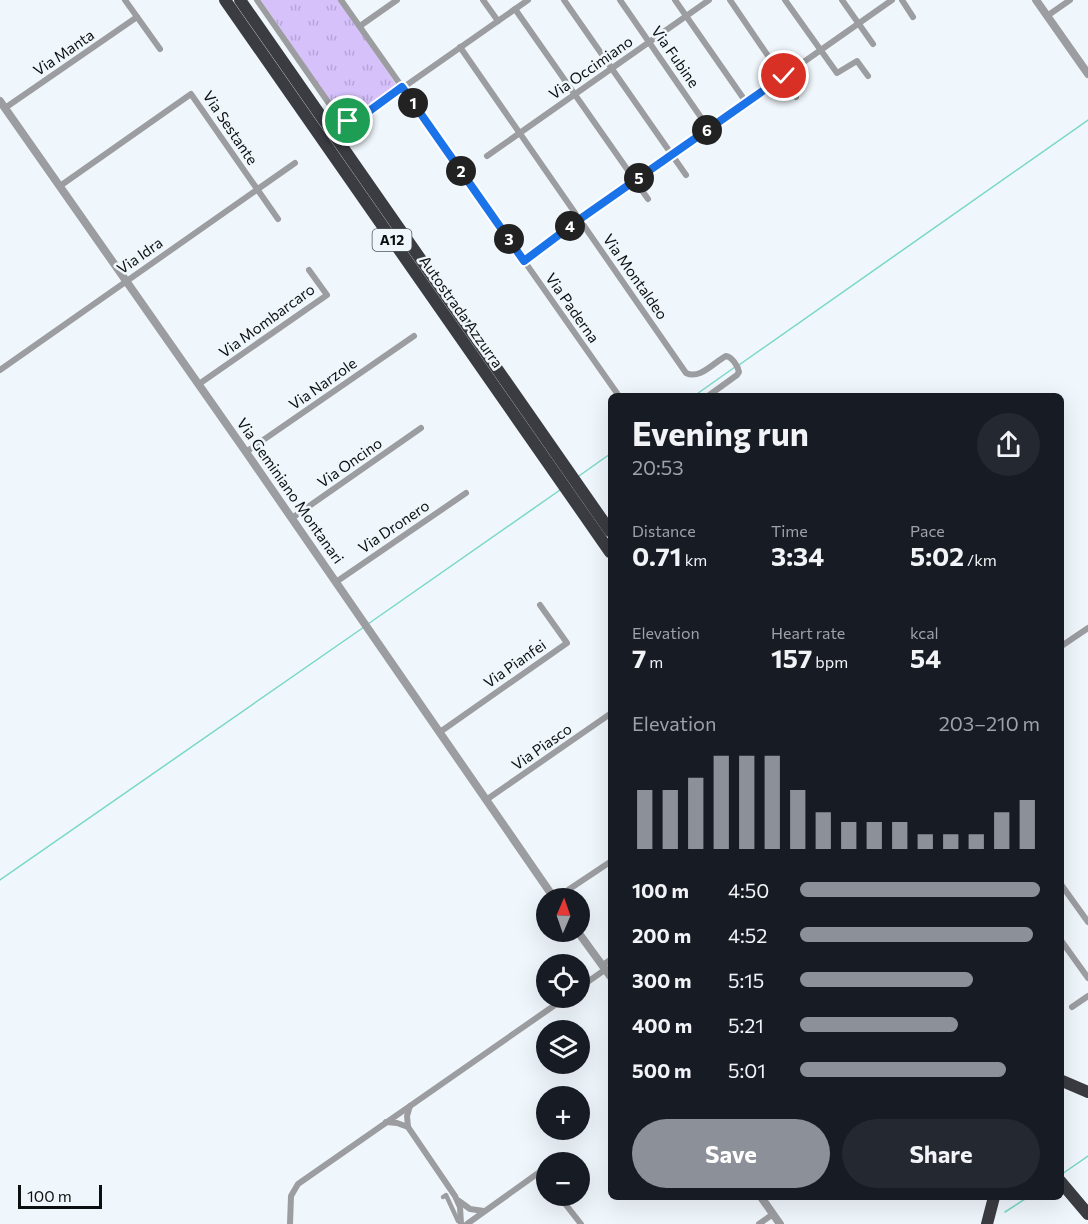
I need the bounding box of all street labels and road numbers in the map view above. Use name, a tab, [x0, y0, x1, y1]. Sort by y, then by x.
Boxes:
street label: Via Fubine	[648, 22, 704, 91]
street label: Via Manta	[30, 25, 97, 79]
street label: Via Occimiano	[545, 32, 636, 103]
street label: Via Sestante	[200, 87, 262, 168]
road number: A12	[372, 229, 412, 251]
street label: Via Montaldeo	[600, 230, 672, 323]
street label: Via Idra	[113, 233, 166, 277]
street label: Autostrada Azzurra	[416, 252, 507, 371]
street label: Via Paderna	[542, 269, 603, 346]
street label: Via Mombarcaro	[215, 279, 318, 361]
street label: Via Narzole	[285, 353, 360, 413]
street label: Via Geminiano Montanari	[234, 414, 348, 567]
street label: Via Oncino	[314, 433, 385, 491]
street label: Via Dronero	[354, 496, 432, 557]
street label: Via Pianfei	[480, 635, 549, 691]
street label: Via Piasco	[508, 719, 575, 773]

